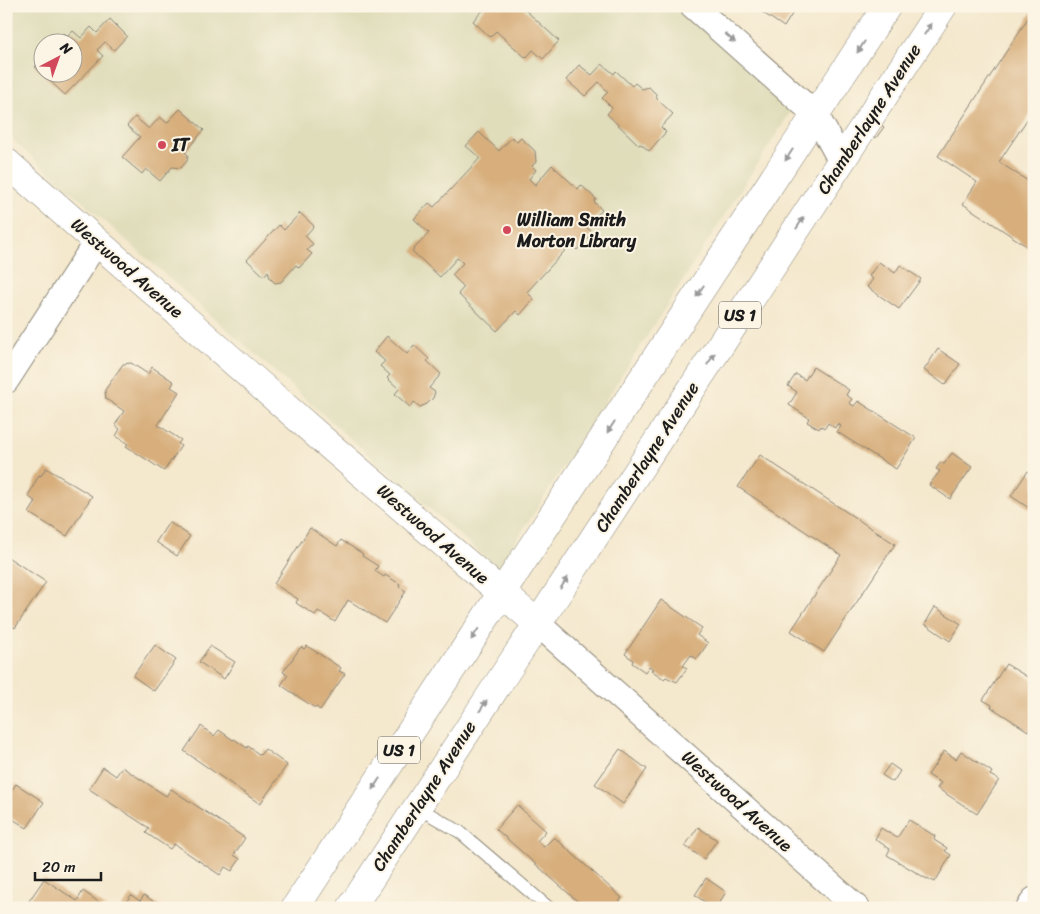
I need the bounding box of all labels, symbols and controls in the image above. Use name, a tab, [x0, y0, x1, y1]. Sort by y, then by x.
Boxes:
one-way arrow	[923, 22, 933, 36]
north arrow	[32, 32, 82, 82]
one-way arrow	[723, 33, 736, 44]
text: N	[54, 35, 78, 61]
street label: Chamberlayne Avenue	[808, 37, 930, 201]
one-way arrow	[856, 40, 865, 54]
place label: IT	[171, 129, 191, 161]
marker: IT	[156, 139, 168, 151]
one-way arrow	[785, 149, 794, 162]
place label: William Smith Morton Library	[516, 204, 637, 257]
street label: Westwood Avenue	[63, 210, 191, 327]
one-way arrow	[795, 217, 805, 230]
marker: William Smith Morton Library	[501, 224, 513, 236]
one-way arrow	[695, 284, 705, 298]
road number: US 1	[719, 302, 761, 328]
one-way arrow	[706, 352, 716, 366]
street label: Chamberlayne Avenue	[586, 375, 708, 539]
one-way arrow	[606, 420, 616, 434]
street label: Westwood Avenue	[369, 476, 497, 593]
one-way arrow	[559, 576, 569, 589]
one-way arrow	[470, 627, 480, 641]
one-way arrow	[478, 699, 488, 713]
street label: Chamberlayne Avenue	[363, 714, 485, 878]
road number: US 1	[378, 736, 420, 764]
street label: Westwood Avenue	[674, 742, 801, 860]
one-way arrow	[372, 778, 381, 791]
scale bar	[35, 849, 101, 881]
text: 20 m	[42, 854, 76, 880]

